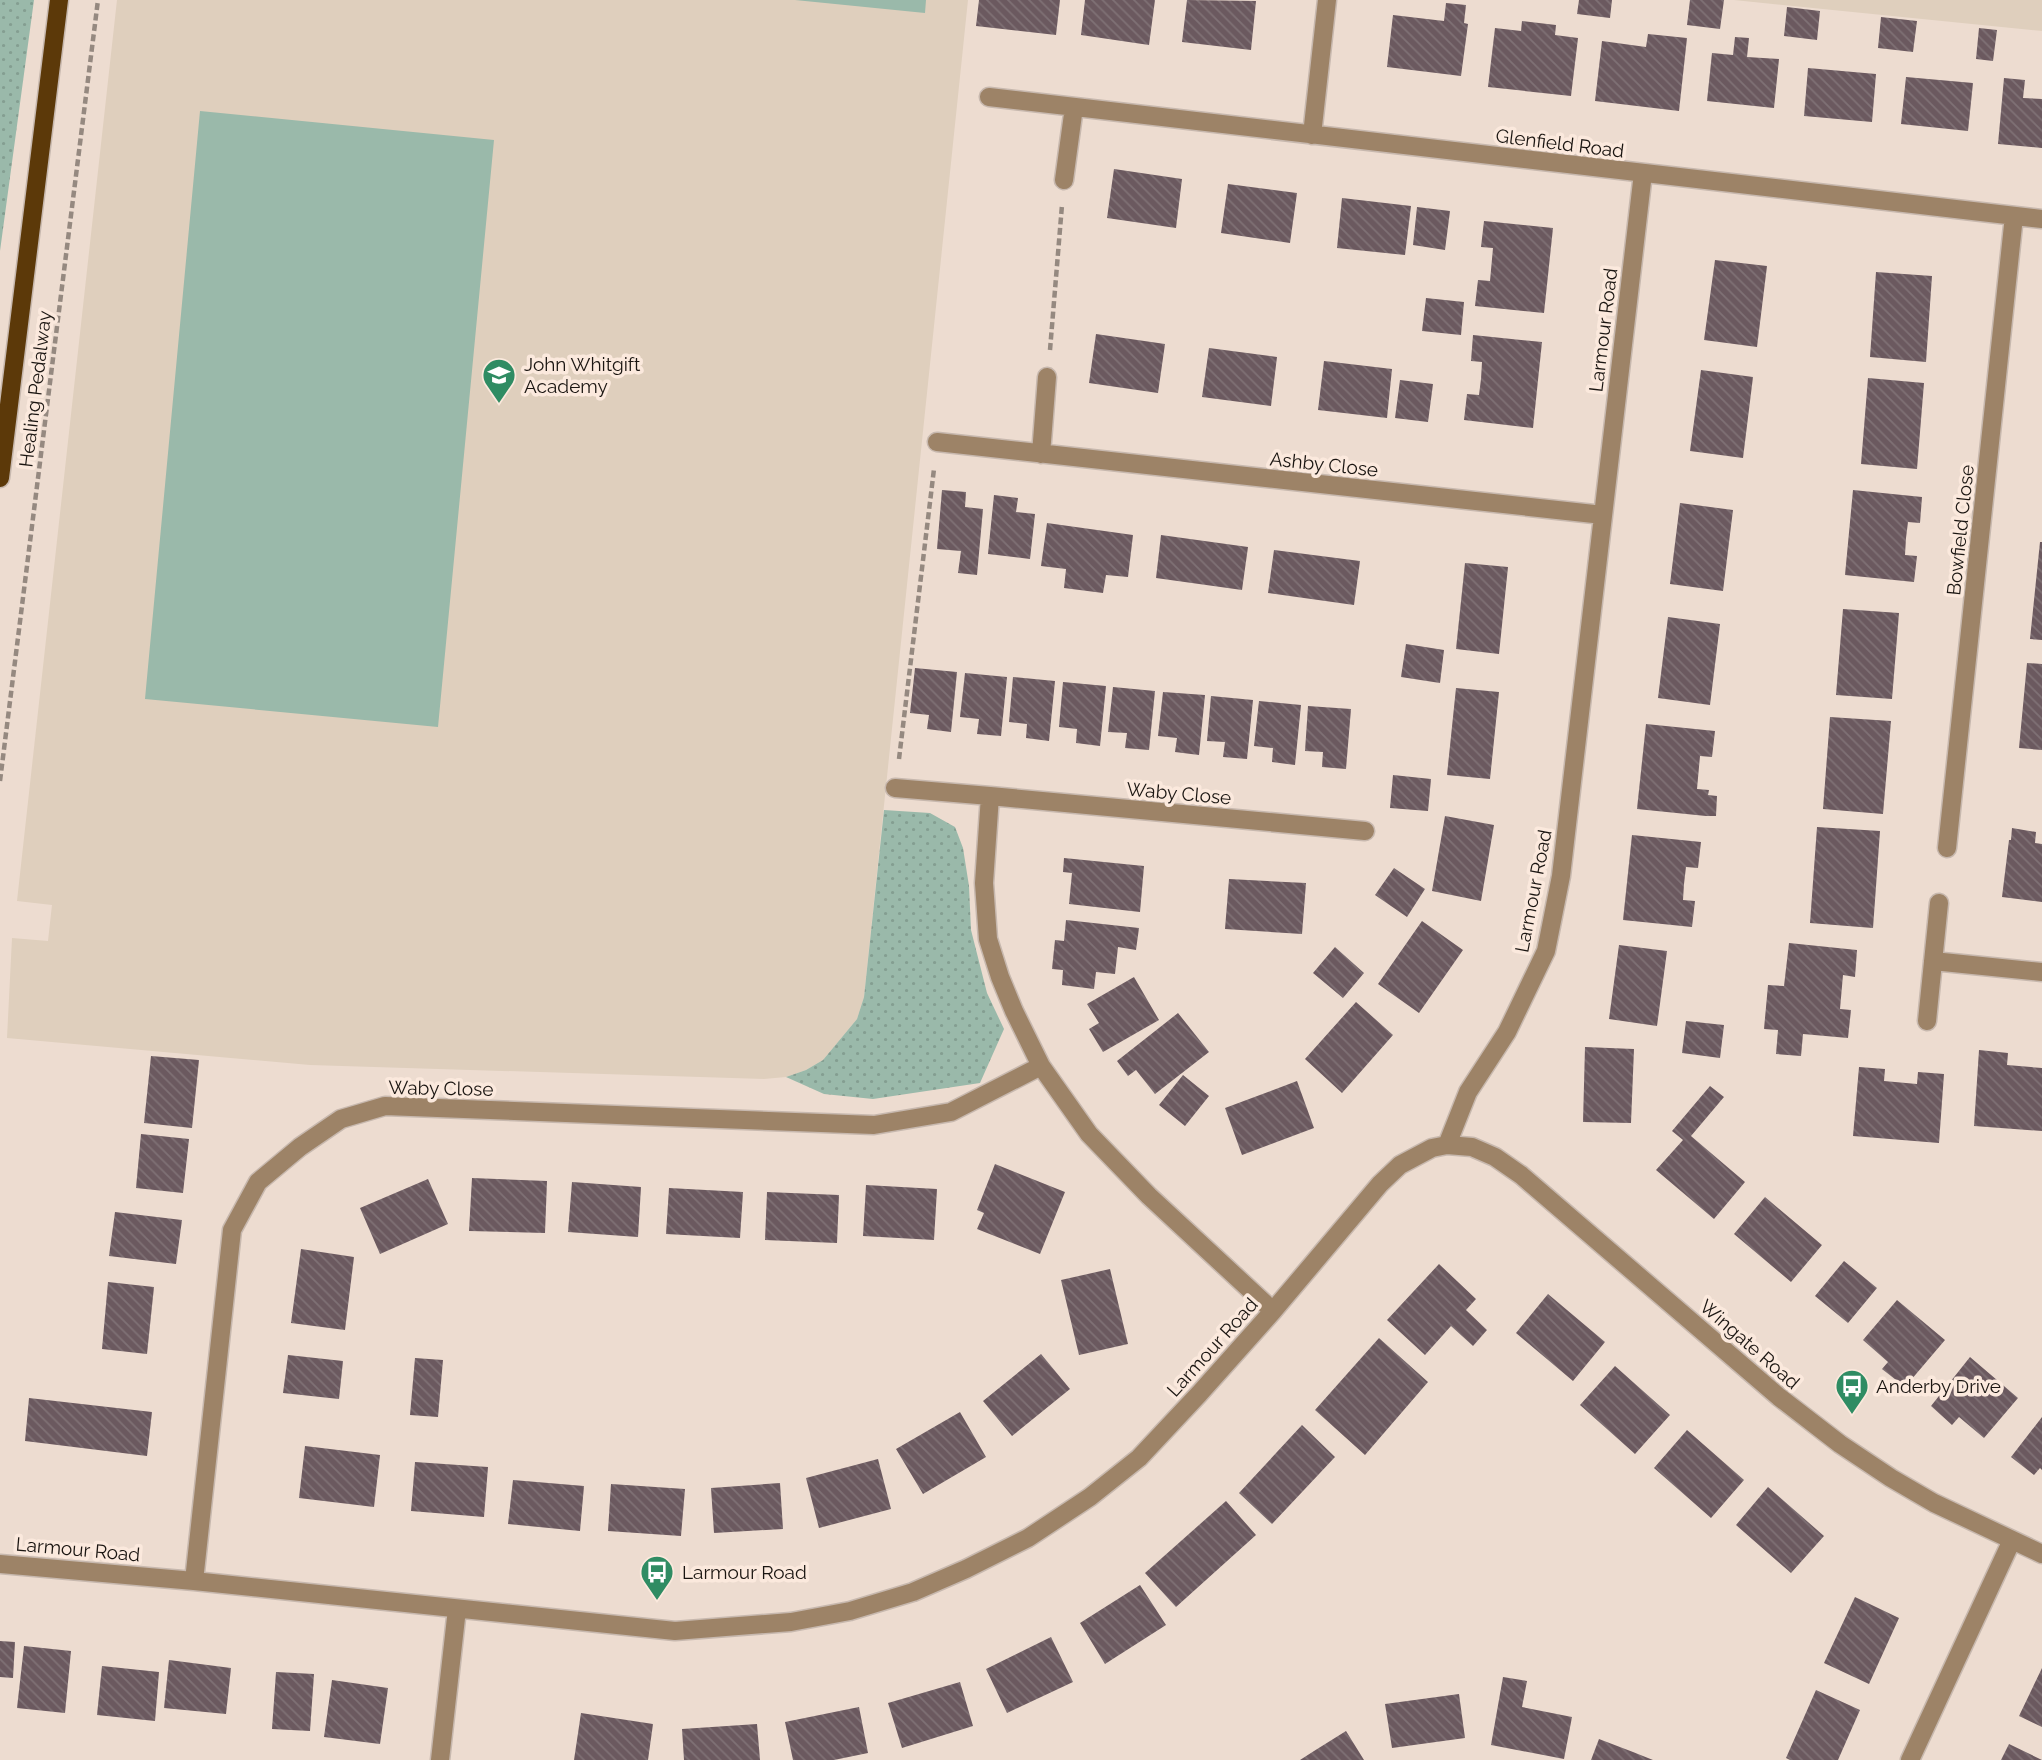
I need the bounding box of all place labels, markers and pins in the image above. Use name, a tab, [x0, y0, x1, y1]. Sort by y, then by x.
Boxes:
place label: John Whitgift Academy	[524, 353, 641, 397]
school or university icon: John Whitgift Academy	[480, 356, 518, 405]
bus stop icon: Anderby Drive	[1833, 1367, 1871, 1416]
place label: Anderby Drive	[1876, 1375, 2001, 1397]
bus stop icon: Larmour Road	[638, 1553, 676, 1602]
place label: Larmour Road	[682, 1561, 807, 1583]

